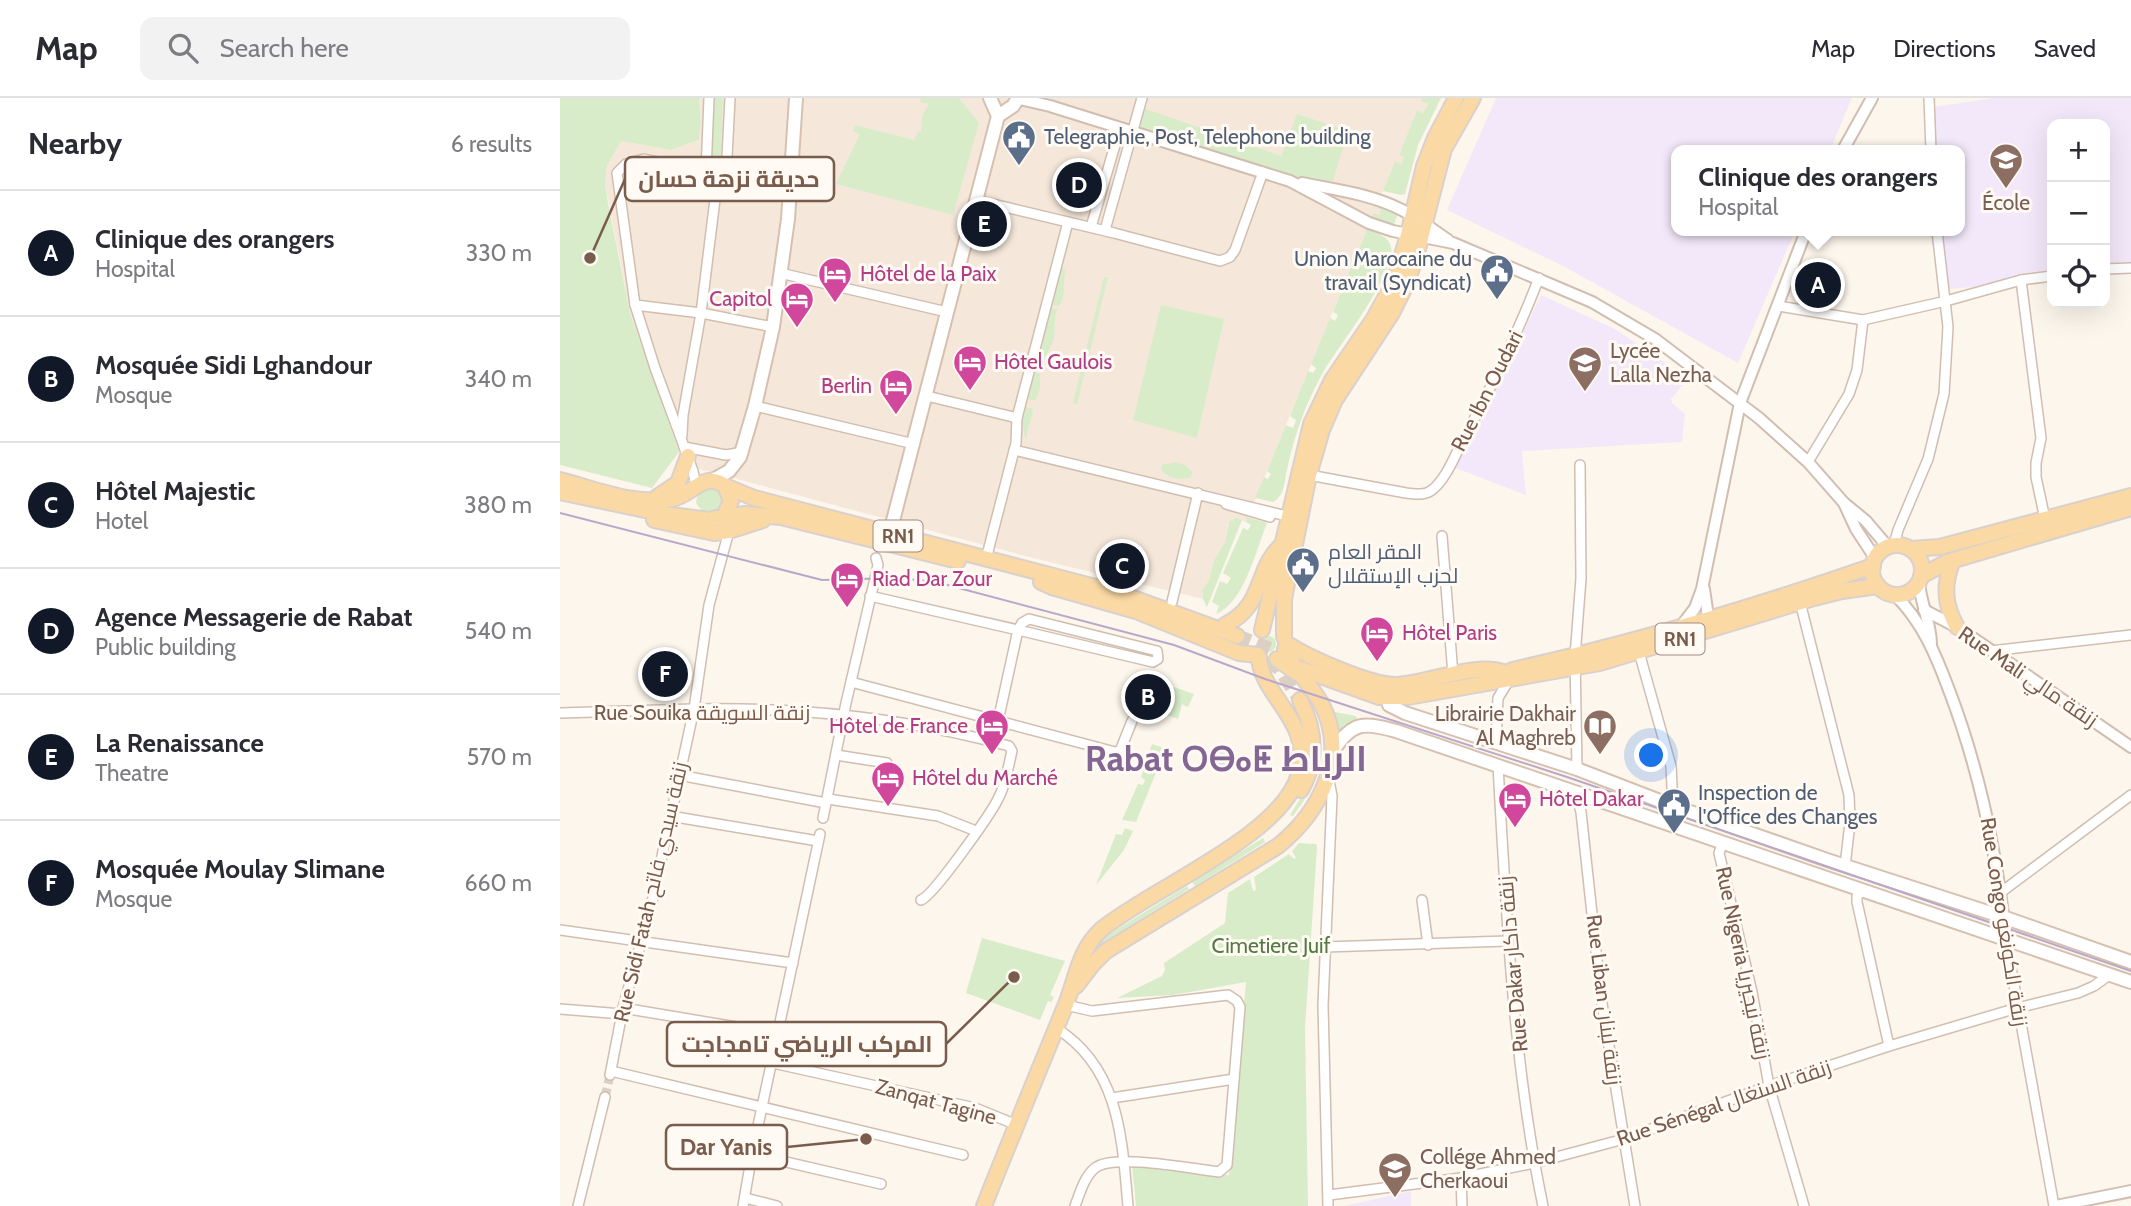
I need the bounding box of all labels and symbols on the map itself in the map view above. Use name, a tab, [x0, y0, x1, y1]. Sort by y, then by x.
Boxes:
public building icon: Telegraphie, Post, Telephone building	[1000, 118, 1038, 167]
place label: Telegraphie, Post, Telephone building	[1044, 124, 1371, 149]
school or university icon: École	[1987, 141, 2025, 190]
callout: حديقة نزهة حسان	[625, 157, 834, 201]
pin: D	[1056, 159, 1102, 211]
text: حديقة نزهة حسان	[638, 165, 820, 193]
place label: École	[1982, 190, 2030, 215]
pin: E	[961, 198, 1007, 250]
place label: Union Marocaine du travail (Syndicat)	[1294, 246, 1472, 295]
public building icon: Union Marocaine du travail (Syndicat)	[1478, 252, 1516, 301]
hotel icon: Hôtel de la Paix	[816, 255, 854, 304]
pin: A	[1795, 259, 1841, 311]
place label: Hôtel de la Paix	[860, 261, 997, 286]
hotel icon: Capitol	[778, 280, 816, 329]
place label: Capitol	[709, 286, 772, 311]
street label: Rue Ibn Oudari	[1445, 326, 1528, 455]
place label: Lycée Lalla Nezha	[1610, 338, 1712, 387]
hotel icon: Hôtel Gaulois	[951, 343, 989, 392]
school or university icon: Lycée Lalla Nezha	[1566, 344, 1604, 393]
place label: Hôtel Gaulois	[994, 349, 1112, 374]
hotel icon: Berlin	[877, 367, 915, 416]
place label: Berlin	[821, 373, 872, 398]
road number: RN1	[874, 520, 922, 551]
place label: المقر العام لحزب الإستقلال	[1328, 539, 1458, 589]
pin: C	[1099, 540, 1145, 592]
public building icon: المقر العام لحزب الإستقلال	[1284, 545, 1322, 594]
hotel icon: Riad Dar Zour	[828, 560, 866, 609]
place label: Riad Dar Zour	[872, 566, 992, 591]
hotel icon: Hôtel Paris	[1358, 614, 1396, 663]
place label: Hôtel Paris	[1402, 620, 1497, 645]
street label: Rue Mali زنقة مالي	[1952, 621, 2103, 736]
road number: RN1	[1656, 624, 1704, 654]
pin: F	[642, 648, 688, 700]
pin: B	[1125, 671, 1171, 723]
street label: Rue Souika زنقة السويقة	[594, 700, 810, 725]
place label: Librairie Dakhair Al Maghreb	[1435, 701, 1576, 750]
hotel icon: Hôtel de France	[973, 707, 1011, 756]
library icon: Librairie Dakhair Al Maghreb	[1581, 707, 1619, 756]
place label: Hôtel de France	[829, 713, 968, 738]
district label: Rabat ⵔⴱⴰⵟ الرباط	[1085, 737, 1367, 780]
your location	[1634, 738, 1668, 772]
street label: Rue Sidi Fatah زنقة سيدي فاتح	[608, 759, 697, 1026]
hotel icon: Hôtel du Marché	[869, 759, 907, 808]
place label: Hôtel du Marché	[912, 765, 1058, 790]
hotel icon: Hôtel Dakar	[1496, 780, 1534, 829]
place label: Inspection de l'Office des Changes	[1698, 780, 1878, 829]
place label: Hôtel Dakar	[1539, 786, 1644, 811]
public building icon: Inspection de l'Office des Changes	[1655, 786, 1693, 835]
street label: Rue Congo زنقة الكونغو	[1976, 816, 2033, 1028]
street label: Rue Nigeria زنقة نيجيريا	[1711, 864, 1776, 1062]
street label: Rue Dakar زنقة داكار	[1492, 875, 1533, 1053]
street label: Rue Liban زنقة لبنان	[1581, 913, 1627, 1087]
park label: Cimetiere Juif	[1212, 933, 1330, 958]
callout: المركب الرياضي تامجاجت	[667, 1022, 946, 1066]
text: المركب الرياضي تامجاجت	[682, 1030, 932, 1062]
street label: Rue Sénégal زنقة السنغال	[1613, 1054, 1835, 1152]
street label: Zanqat Tagine	[873, 1073, 1000, 1130]
callout: Dar Yanis	[666, 1125, 787, 1169]
text: Dar Yanis	[680, 1133, 773, 1161]
place label: Collége Ahmed Cherkaoui	[1420, 1144, 1556, 1193]
school or university icon: Collége Ahmed Cherkaoui	[1376, 1150, 1414, 1199]

